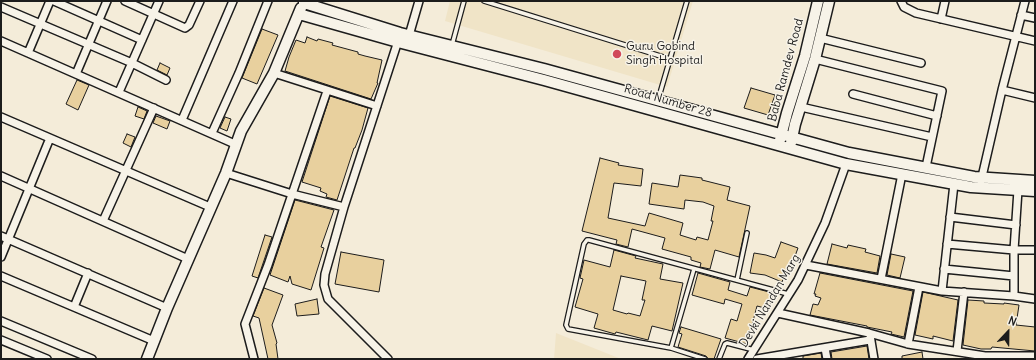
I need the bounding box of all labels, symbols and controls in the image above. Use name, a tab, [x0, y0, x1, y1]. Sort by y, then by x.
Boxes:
street label: Baba Ramdev Road	[765, 17, 807, 123]
place label: Guru Gobind Singh Hospital	[626, 40, 703, 68]
marker: Guru Gobind Singh Hospital	[611, 48, 623, 60]
street label: Road Number 28	[622, 82, 714, 120]
street label: Devki Nandan Marg	[736, 252, 804, 350]
north arrow	[988, 312, 1028, 352]
text: N	[1006, 313, 1019, 329]

